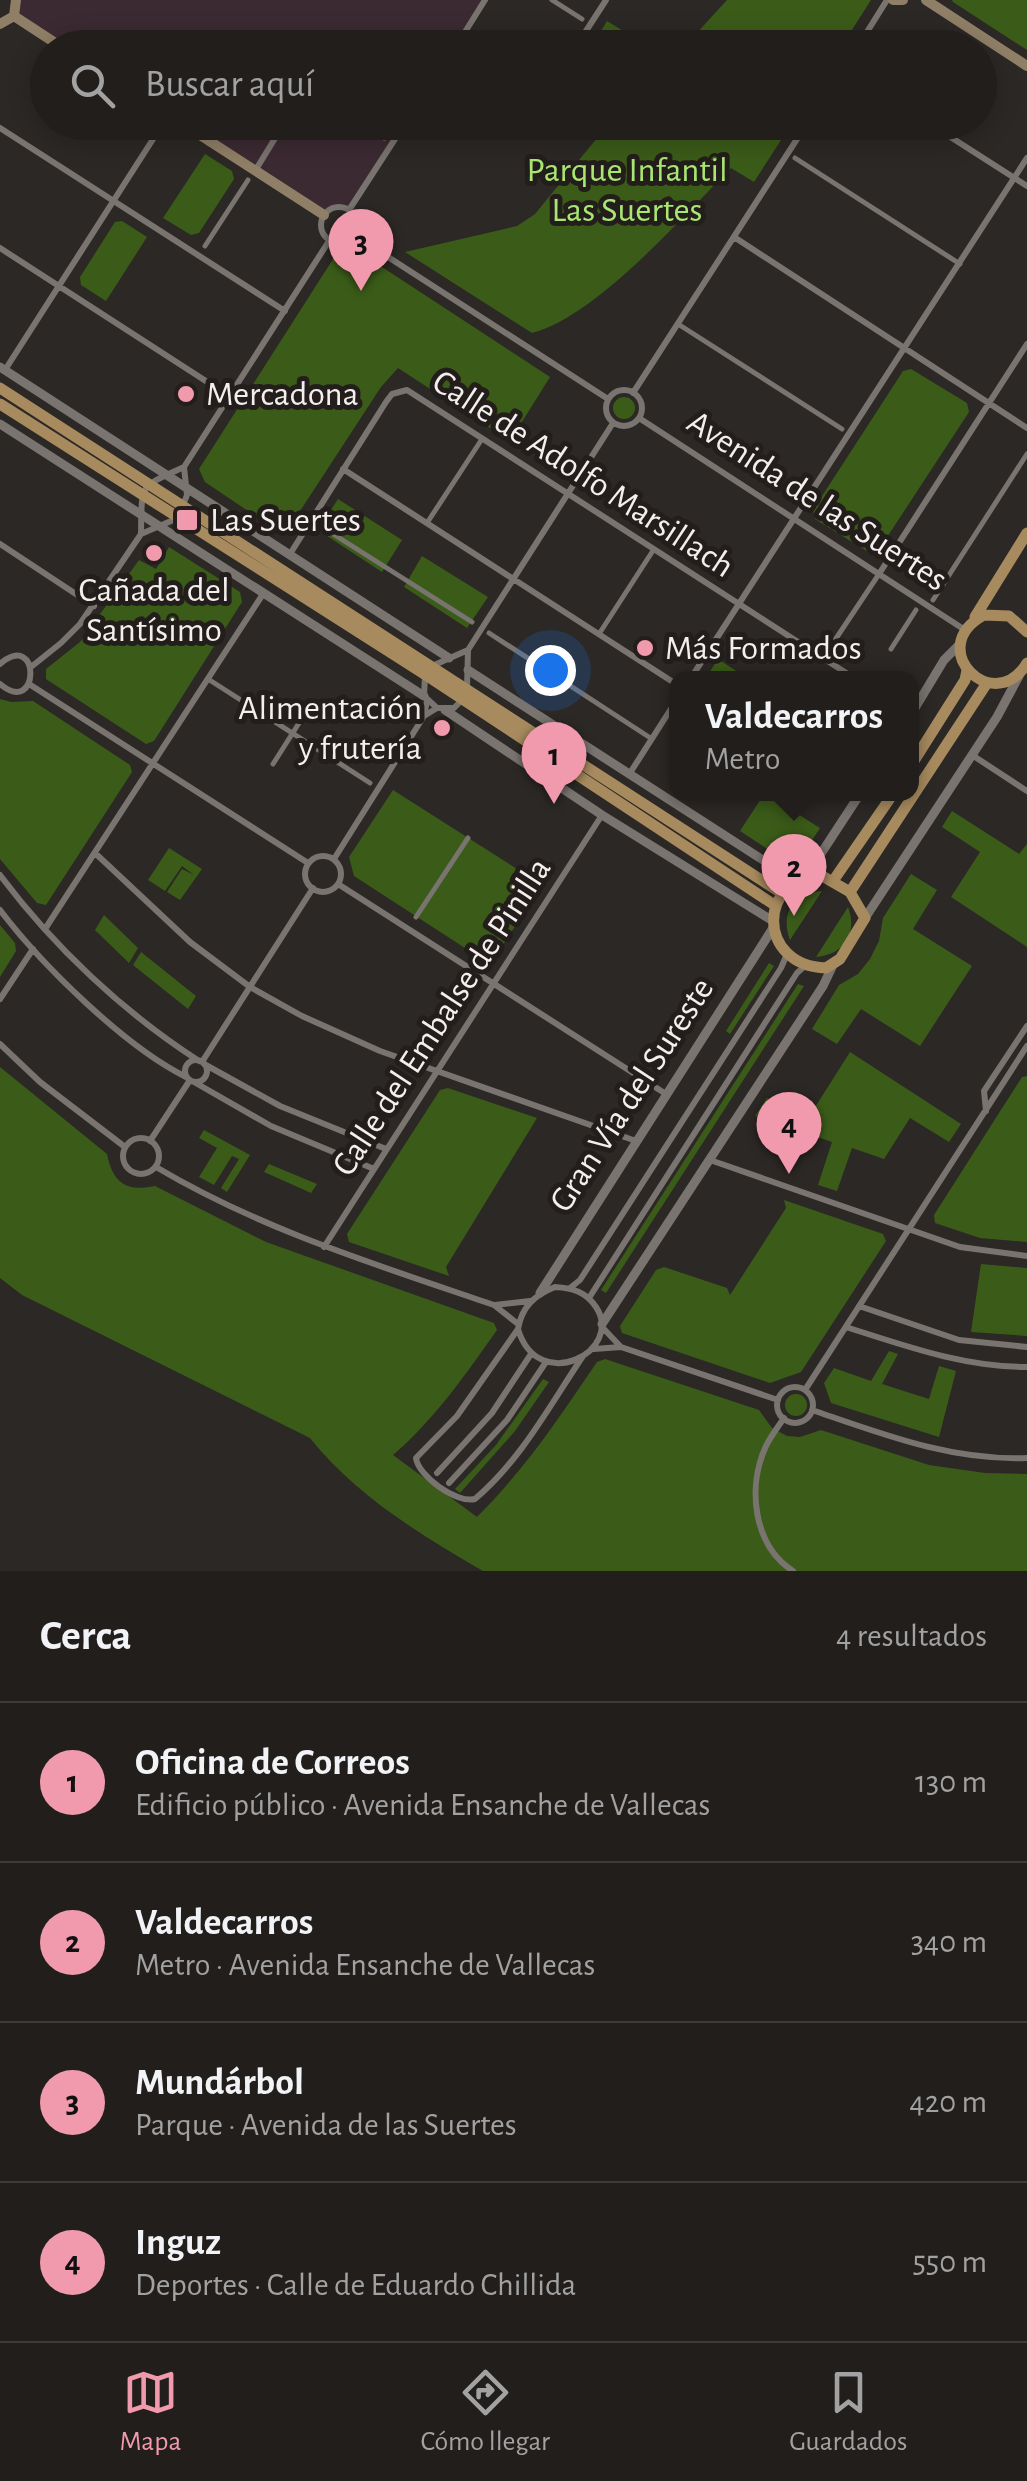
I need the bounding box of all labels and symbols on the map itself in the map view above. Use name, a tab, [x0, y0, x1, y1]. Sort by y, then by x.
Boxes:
park label: Parque Infantil Las Suertes	[526, 153, 728, 228]
pin: 3	[328, 208, 394, 291]
street label: Calle de Adolfo Marsillach	[426, 364, 740, 584]
place label: Mercadona	[206, 377, 359, 412]
marker: Mercadona	[175, 383, 197, 405]
street label: Avenida de las Suertes	[681, 404, 953, 598]
place label: Las Suertes	[210, 503, 361, 538]
marker: Las Suertes	[174, 507, 200, 533]
marker: Cañada del Santísimo	[143, 542, 165, 564]
place label: Cañada del Santísimo	[78, 573, 230, 648]
place label: Más Formados	[665, 631, 862, 666]
marker: Más Formados	[634, 637, 656, 659]
your location	[525, 645, 576, 696]
place label: Alimentación y frutería	[238, 691, 422, 766]
marker: Alimentación y frutería	[431, 717, 453, 739]
pin: 1	[522, 722, 586, 804]
pin: 2	[762, 834, 826, 916]
street label: Calle del Embalse de Pinilla	[326, 852, 558, 1182]
street label: Gran Vía del Sureste	[544, 972, 720, 1218]
pin: 4	[756, 1092, 822, 1174]

